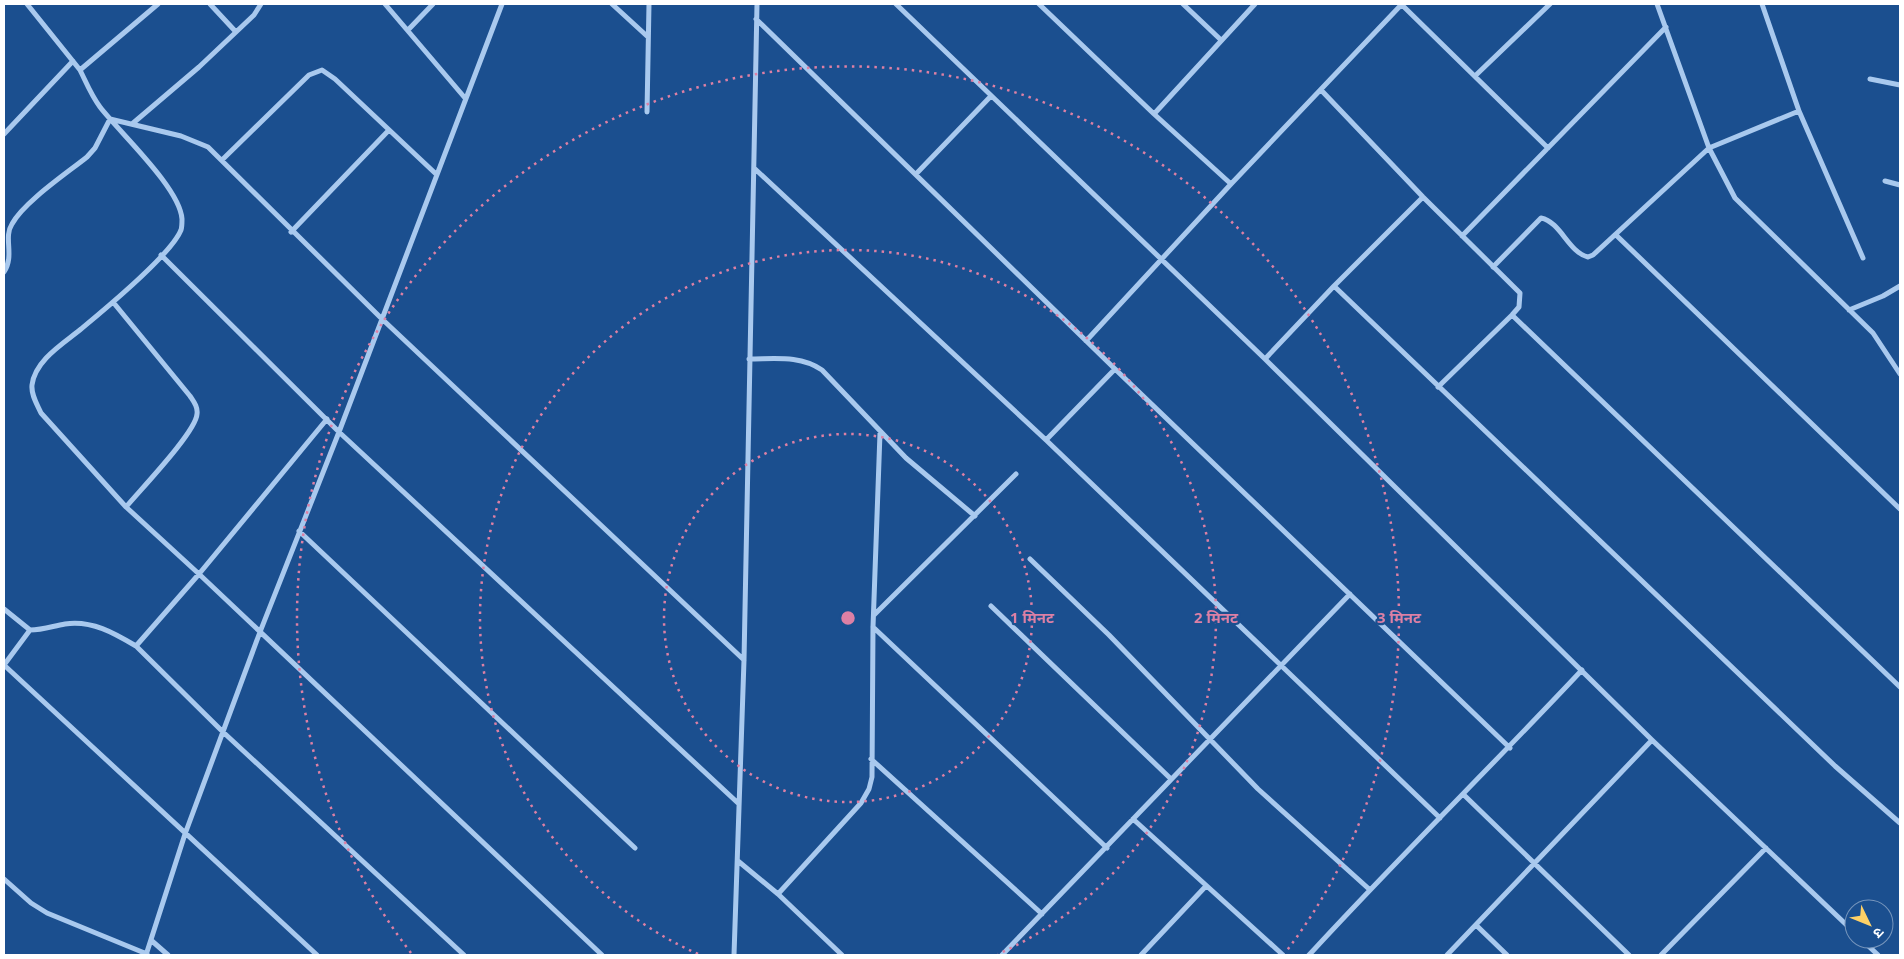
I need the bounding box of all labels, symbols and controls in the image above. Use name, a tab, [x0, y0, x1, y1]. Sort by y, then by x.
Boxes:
text: 1 मिनट	[1010, 607, 1055, 627]
text: 2 मिनट	[1194, 607, 1239, 627]
text: 3 मिनट	[1377, 607, 1422, 627]
centre of rings	[839, 609, 857, 627]
north arrow	[1844, 899, 1894, 949]
text: उ	[1869, 924, 1889, 943]

